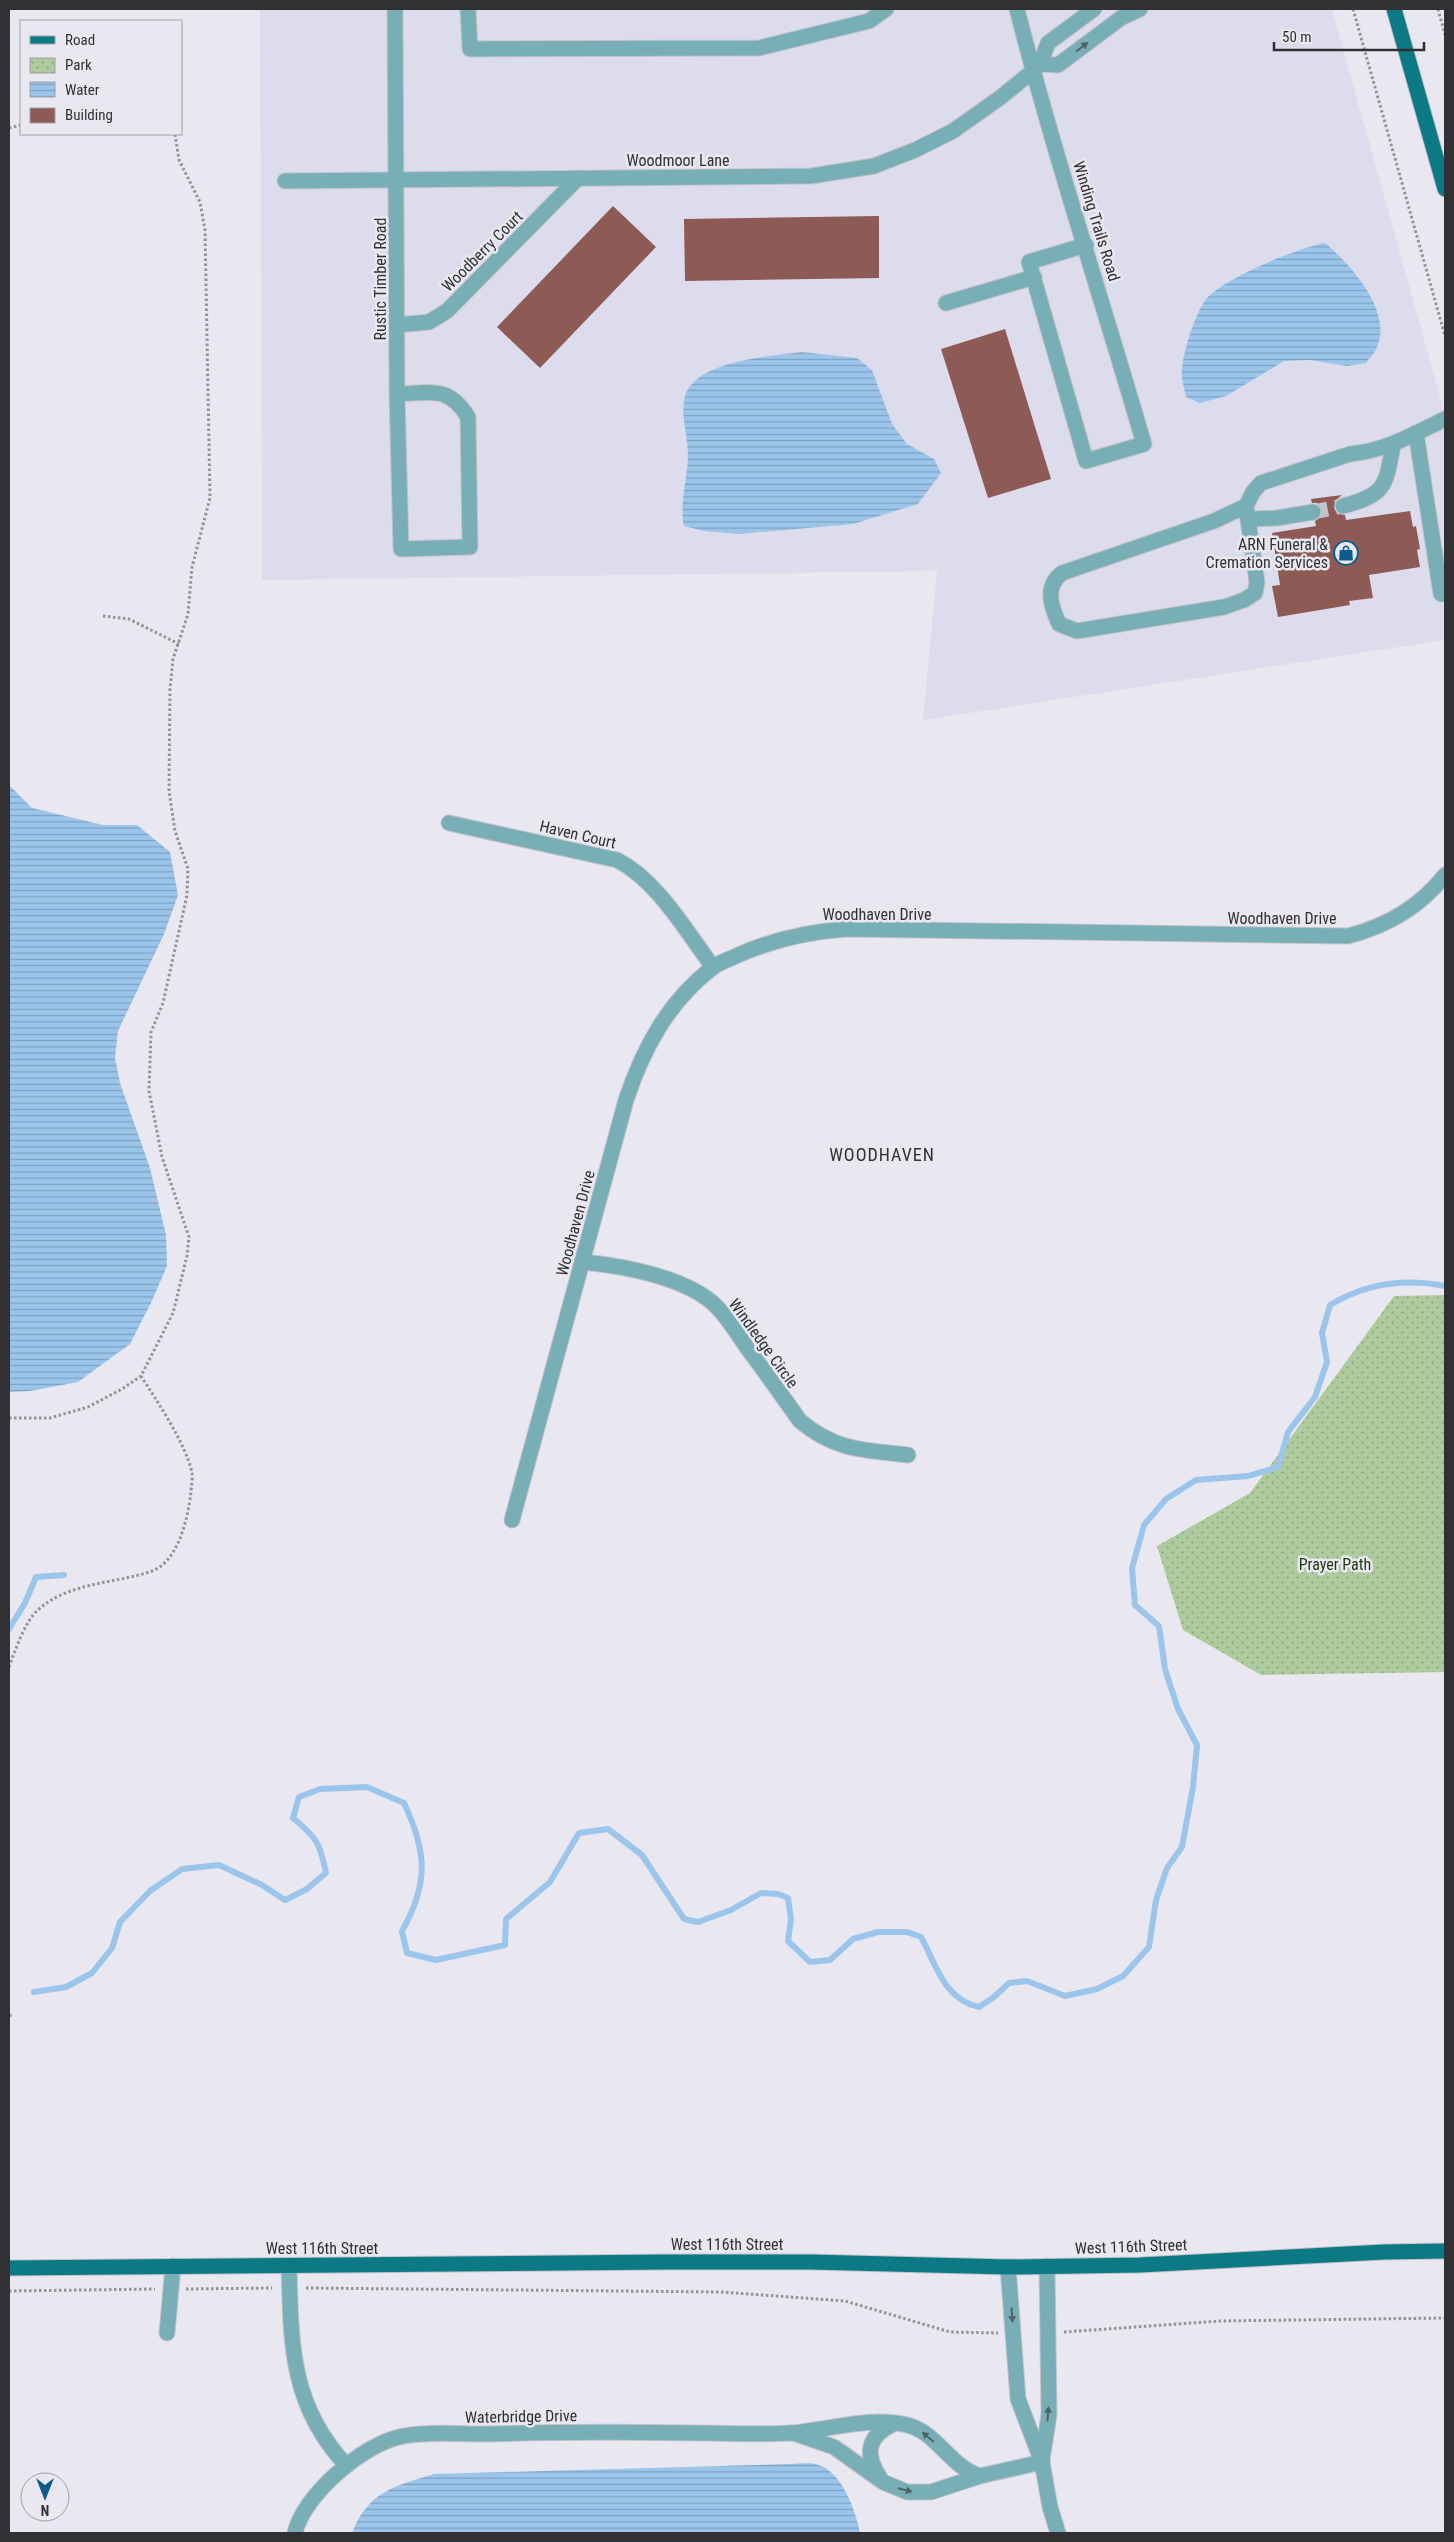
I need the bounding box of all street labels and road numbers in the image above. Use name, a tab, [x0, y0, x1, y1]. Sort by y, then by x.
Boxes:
street label: Woodmoor Lane	[626, 151, 730, 170]
street label: Winding Trails Road	[1069, 159, 1124, 284]
street label: Woodberry Court	[438, 207, 527, 296]
street label: Rustic Timber Road	[371, 218, 390, 340]
street label: Haven Court	[538, 816, 618, 853]
street label: Woodhaven Drive	[823, 905, 931, 924]
street label: Woodhaven Drive	[1228, 909, 1336, 928]
street label: Woodhaven Drive	[552, 1168, 599, 1278]
street label: Windledge Circle	[725, 1295, 802, 1392]
street label: West 116th Street	[671, 2235, 784, 2254]
street label: West 116th Street	[1074, 2235, 1188, 2258]
street label: West 116th Street	[266, 2239, 379, 2258]
street label: Waterbridge Drive	[465, 2406, 577, 2427]

